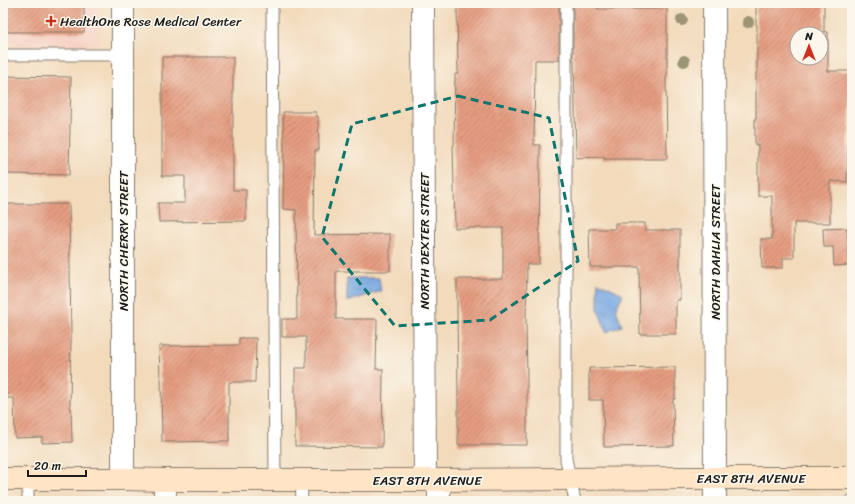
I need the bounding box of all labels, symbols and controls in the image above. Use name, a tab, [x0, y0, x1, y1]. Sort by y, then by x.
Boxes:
place label: HealthOne Rose Medical Center	[60, 10, 242, 33]
marker: HealthOne Rose Medical Center	[45, 15, 57, 27]
north arrow	[789, 26, 829, 66]
text: N	[804, 27, 813, 46]
street label: NORTH CHERRY STREET	[112, 170, 135, 311]
street label: NORTH DEXTER STREET	[413, 171, 436, 309]
street label: NORTH DAHLIA STREET	[704, 183, 727, 320]
scale bar	[28, 452, 86, 478]
text: 20 m	[34, 455, 61, 477]
street label: EAST 8TH AVENUE	[696, 467, 806, 490]
street label: EAST 8TH AVENUE	[372, 469, 482, 492]

